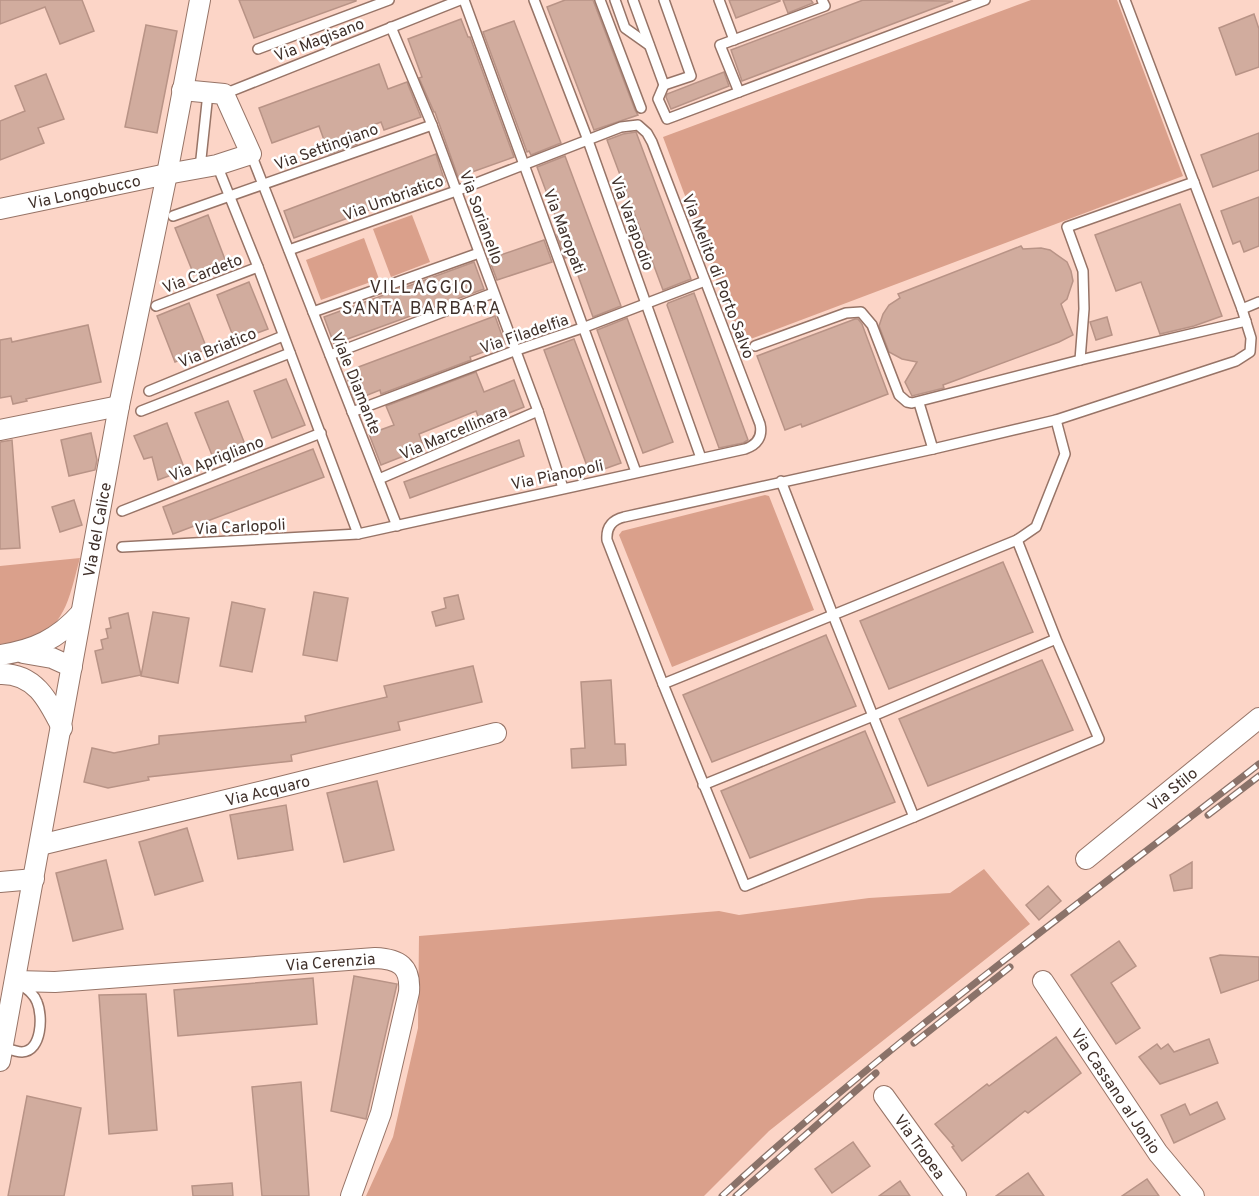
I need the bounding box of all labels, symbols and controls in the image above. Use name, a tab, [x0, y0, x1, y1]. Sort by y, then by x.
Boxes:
street label: Via Magisano	[272, 14, 368, 67]
street label: Via Settingiano	[272, 120, 381, 176]
street label: Via Sorianello	[454, 168, 506, 268]
street label: Via Umbriatico	[341, 171, 447, 226]
street label: Via Longobucco	[26, 172, 143, 215]
street label: Via Varapodio	[605, 174, 657, 274]
street label: Via Maropati	[538, 186, 589, 277]
street label: Via Melito di Porto Salvo	[676, 191, 758, 362]
street label: Via Cardeto	[160, 251, 245, 299]
district label: VILLAGGIO SANTA BARBARA	[342, 277, 502, 321]
street label: Via Filadelfia	[478, 310, 571, 359]
street label: Via Briatico	[176, 324, 260, 374]
street label: Viale Diamante	[326, 330, 385, 438]
street label: Via Marcellinara	[397, 402, 510, 465]
street label: Via Aprigliano	[166, 433, 267, 487]
street label: Via Pianopoli	[509, 456, 605, 496]
street label: Via del Calice	[80, 481, 117, 579]
street label: Via Carlopoli	[194, 516, 286, 540]
street label: Via Stilo	[1144, 764, 1203, 817]
street label: Via Acquaro	[224, 772, 312, 812]
street label: Via Cerenzia	[285, 950, 376, 977]
street label: Via Cassano al Jonio	[1066, 1025, 1164, 1159]
street label: Via Tropea	[889, 1111, 949, 1184]

